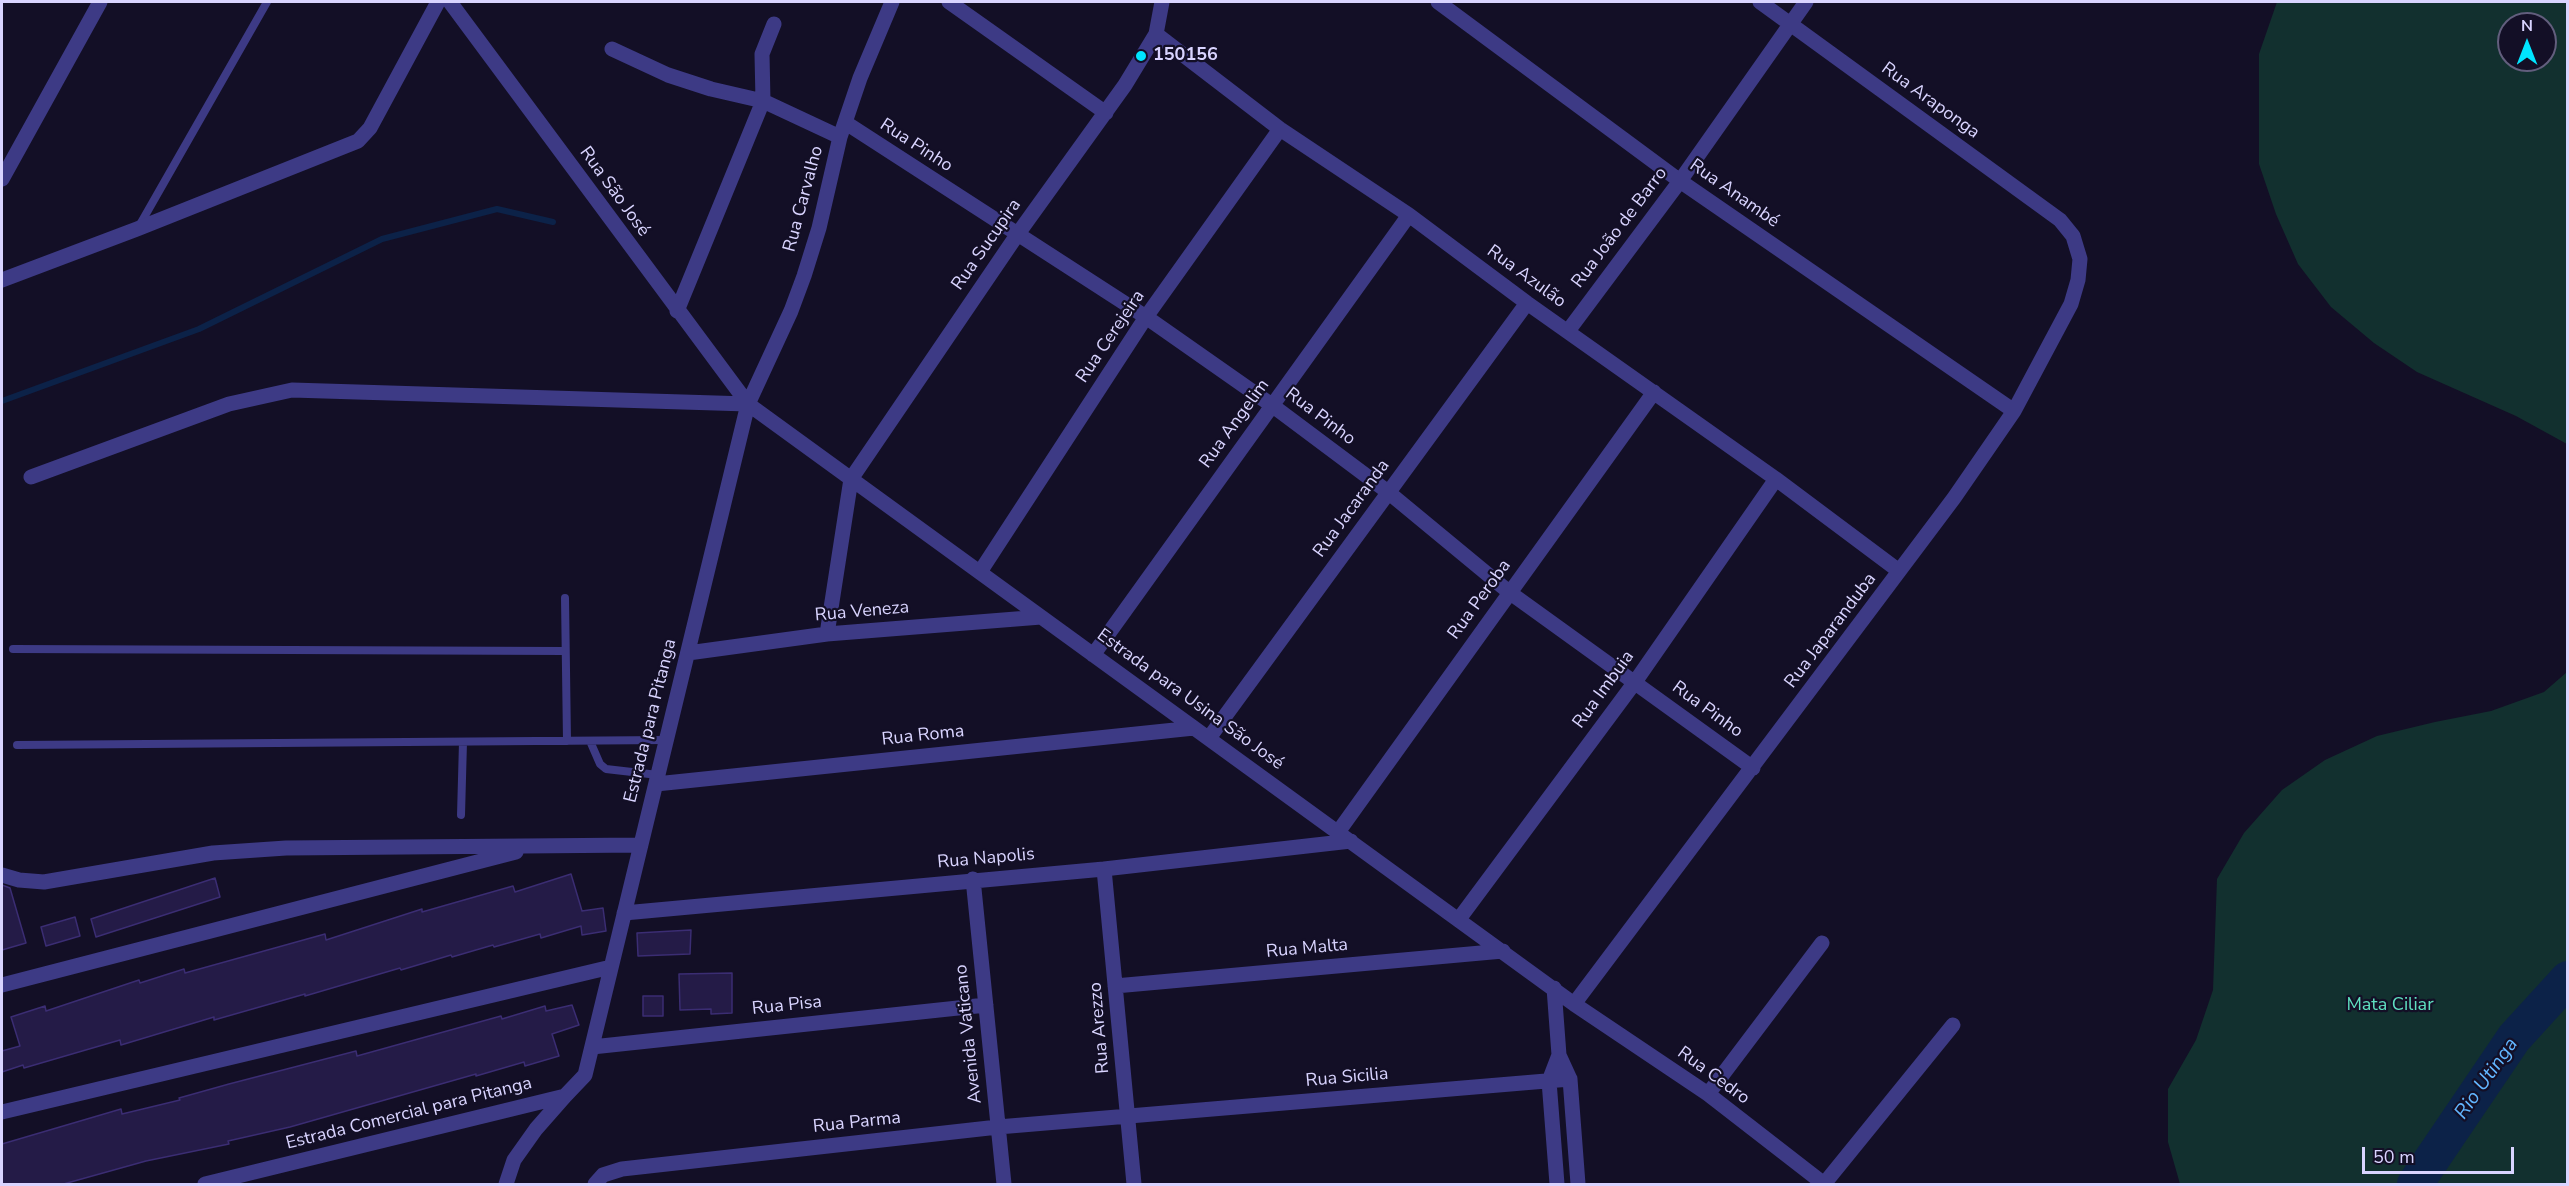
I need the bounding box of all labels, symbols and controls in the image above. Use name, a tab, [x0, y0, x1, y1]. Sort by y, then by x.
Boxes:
north arrow	[2497, 12, 2557, 72]
text: N	[2521, 15, 2533, 37]
place label: 150156	[1153, 45, 1218, 67]
marker: 150156	[1134, 49, 1148, 63]
street label: Rua Araponga	[1877, 58, 1983, 144]
street label: Rua Pinho	[876, 115, 956, 177]
street label: Rua São José	[574, 143, 654, 241]
street label: Rua Carvalho	[779, 144, 829, 254]
street label: Rua Anambé	[1685, 155, 1783, 233]
street label: Rua João de Barro	[1568, 163, 1672, 293]
street label: Rua Sucupira	[948, 195, 1026, 295]
street label: Rua Azulão	[1482, 241, 1570, 313]
street label: Rua Cerejeira	[1072, 287, 1150, 387]
street label: Rua Angelim	[1195, 375, 1275, 473]
street label: Rua Pinho	[1281, 384, 1359, 450]
street label: Rua Jacaranda	[1309, 456, 1395, 562]
street label: Rua Peroba	[1444, 556, 1516, 644]
street label: Rua Japaranduba	[1781, 569, 1881, 693]
street label: Rua Veneza	[814, 597, 910, 627]
street label: Estrada para Usina São José	[1092, 625, 1288, 775]
street label: Estrada para Pitanga	[620, 637, 682, 805]
street label: Rua Imbuia	[1569, 647, 1639, 733]
street label: Rua Pinho	[1667, 677, 1747, 743]
street label: Rua Roma	[881, 721, 965, 751]
street label: Rua Napolis	[936, 844, 1036, 874]
street label: Rua Malta	[1265, 935, 1349, 963]
street label: Avenida Vaticano	[951, 963, 987, 1105]
street label: Rua Arezzo	[1085, 981, 1115, 1075]
street label: Rua Pisa	[751, 992, 823, 1020]
park label: Mata Ciliar	[2346, 995, 2434, 1017]
water label: Rio Utinga	[2450, 1034, 2524, 1124]
street label: Rua Cedro	[1673, 1043, 1753, 1109]
street label: Rua Sicilia	[1305, 1064, 1389, 1092]
street label: Estrada Comercial para Pitanga	[284, 1073, 534, 1155]
street label: Rua Parma	[812, 1108, 902, 1138]
scale bar	[2365, 1135, 2516, 1173]
text: 50 m	[2373, 1145, 2415, 1169]

